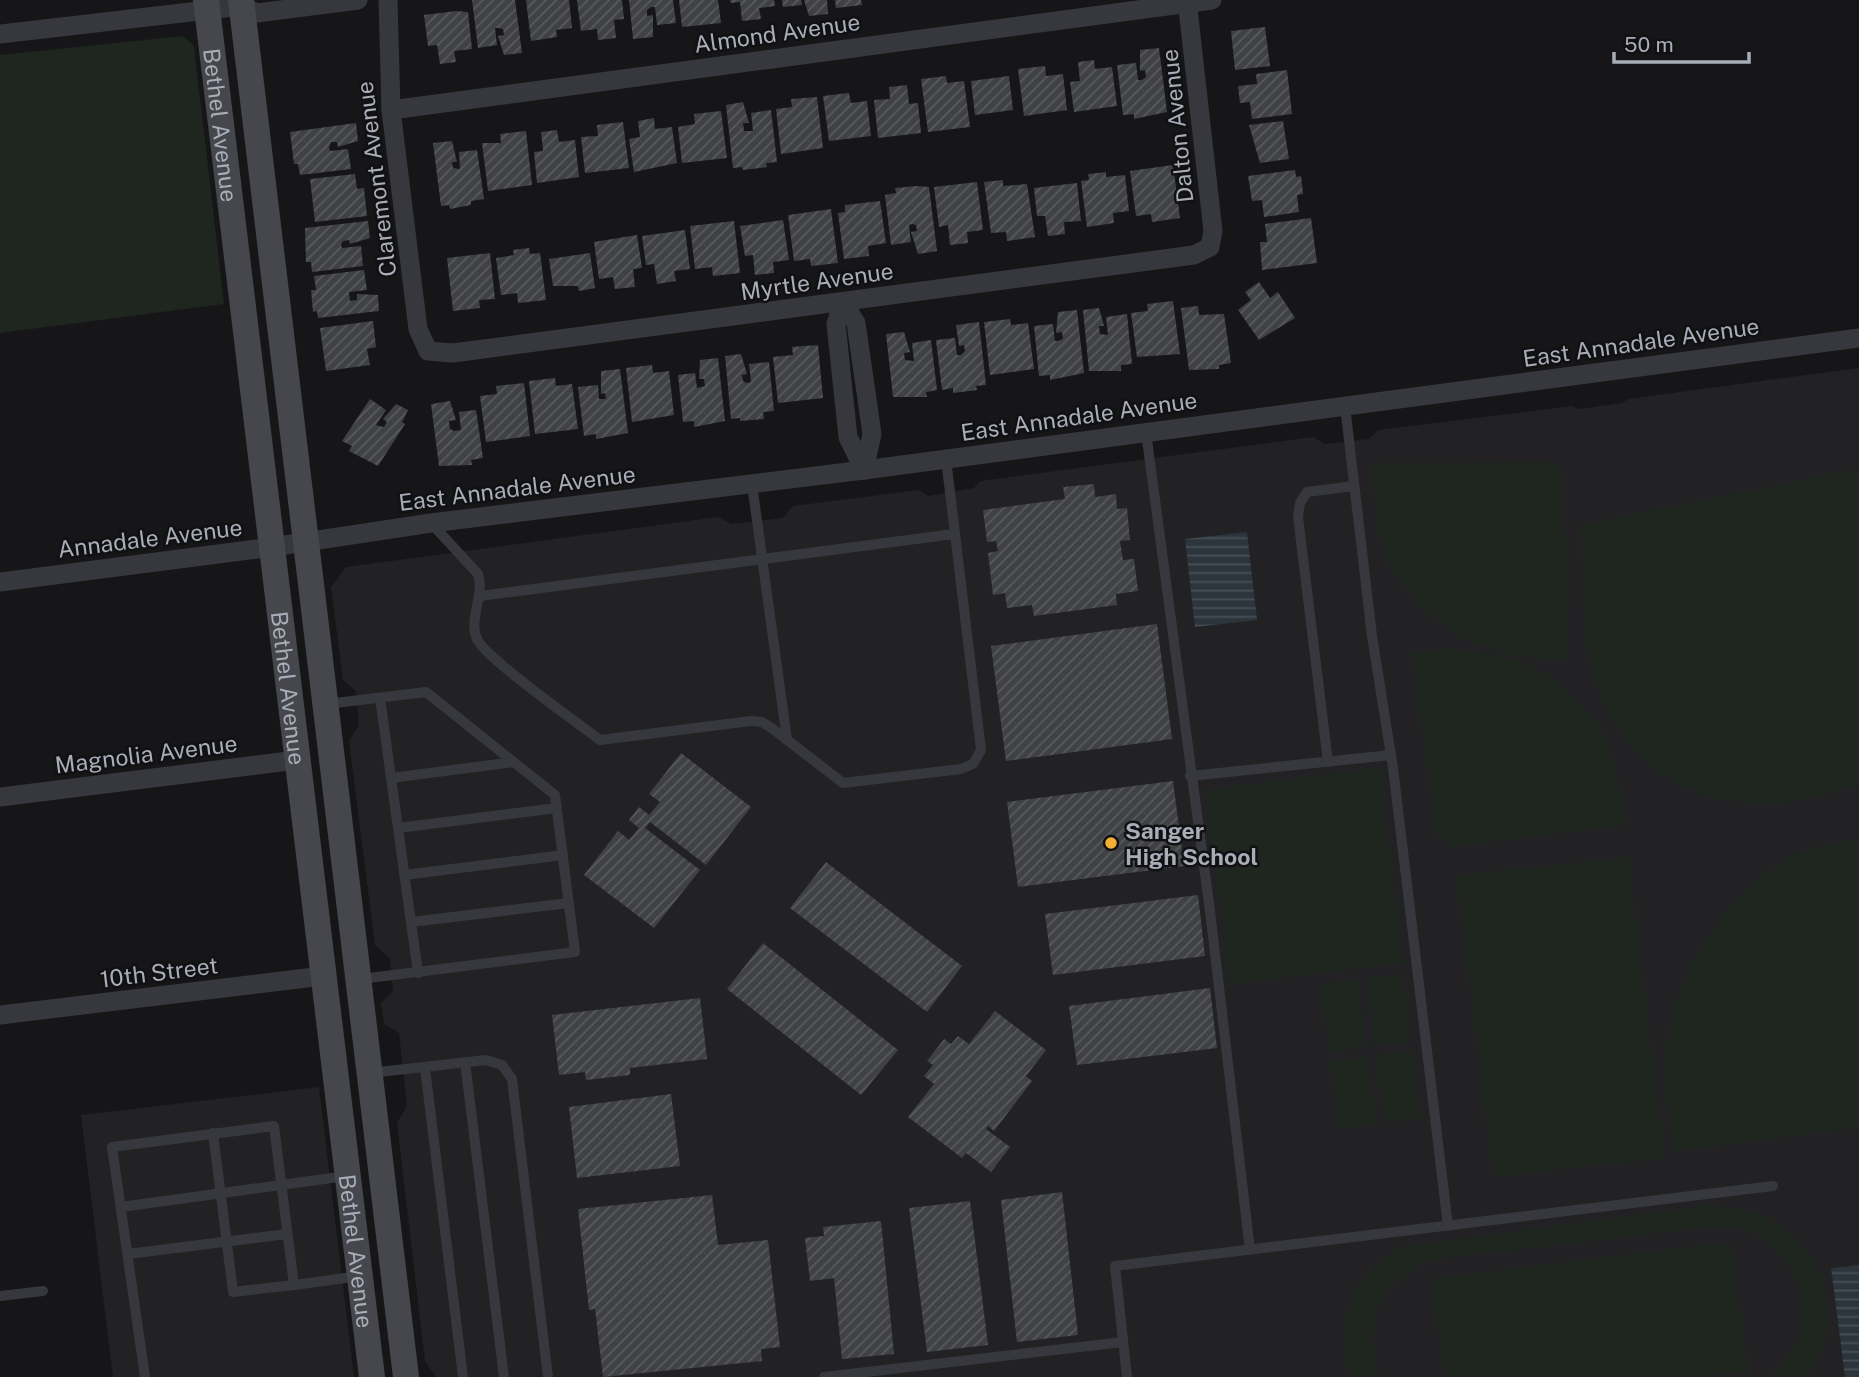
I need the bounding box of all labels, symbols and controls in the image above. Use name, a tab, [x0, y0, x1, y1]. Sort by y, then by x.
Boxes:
street label: Almond Avenue	[692, 8, 862, 58]
scale bar	[1614, 21, 1749, 65]
text: 50 m	[1624, 32, 1674, 57]
street label: Bethel Avenue	[198, 47, 244, 204]
street label: Dalton Avenue	[1156, 48, 1198, 204]
street label: Claremont Avenue	[351, 80, 401, 278]
street label: Myrtle Avenue	[739, 257, 895, 305]
street label: East Annadale Avenue	[1521, 312, 1761, 372]
street label: East Annadale Avenue	[959, 386, 1199, 446]
street label: East Annadale Avenue	[397, 460, 637, 516]
street label: Annadale Avenue	[56, 513, 244, 563]
street label: Bethel Avenue	[266, 610, 312, 767]
street label: Magnolia Avenue	[53, 729, 239, 779]
place label: Sanger High School	[1125, 817, 1258, 870]
marker: Sanger High School	[1103, 835, 1119, 851]
street label: 10th Street	[99, 951, 219, 993]
street label: Bethel Avenue	[334, 1172, 379, 1329]

